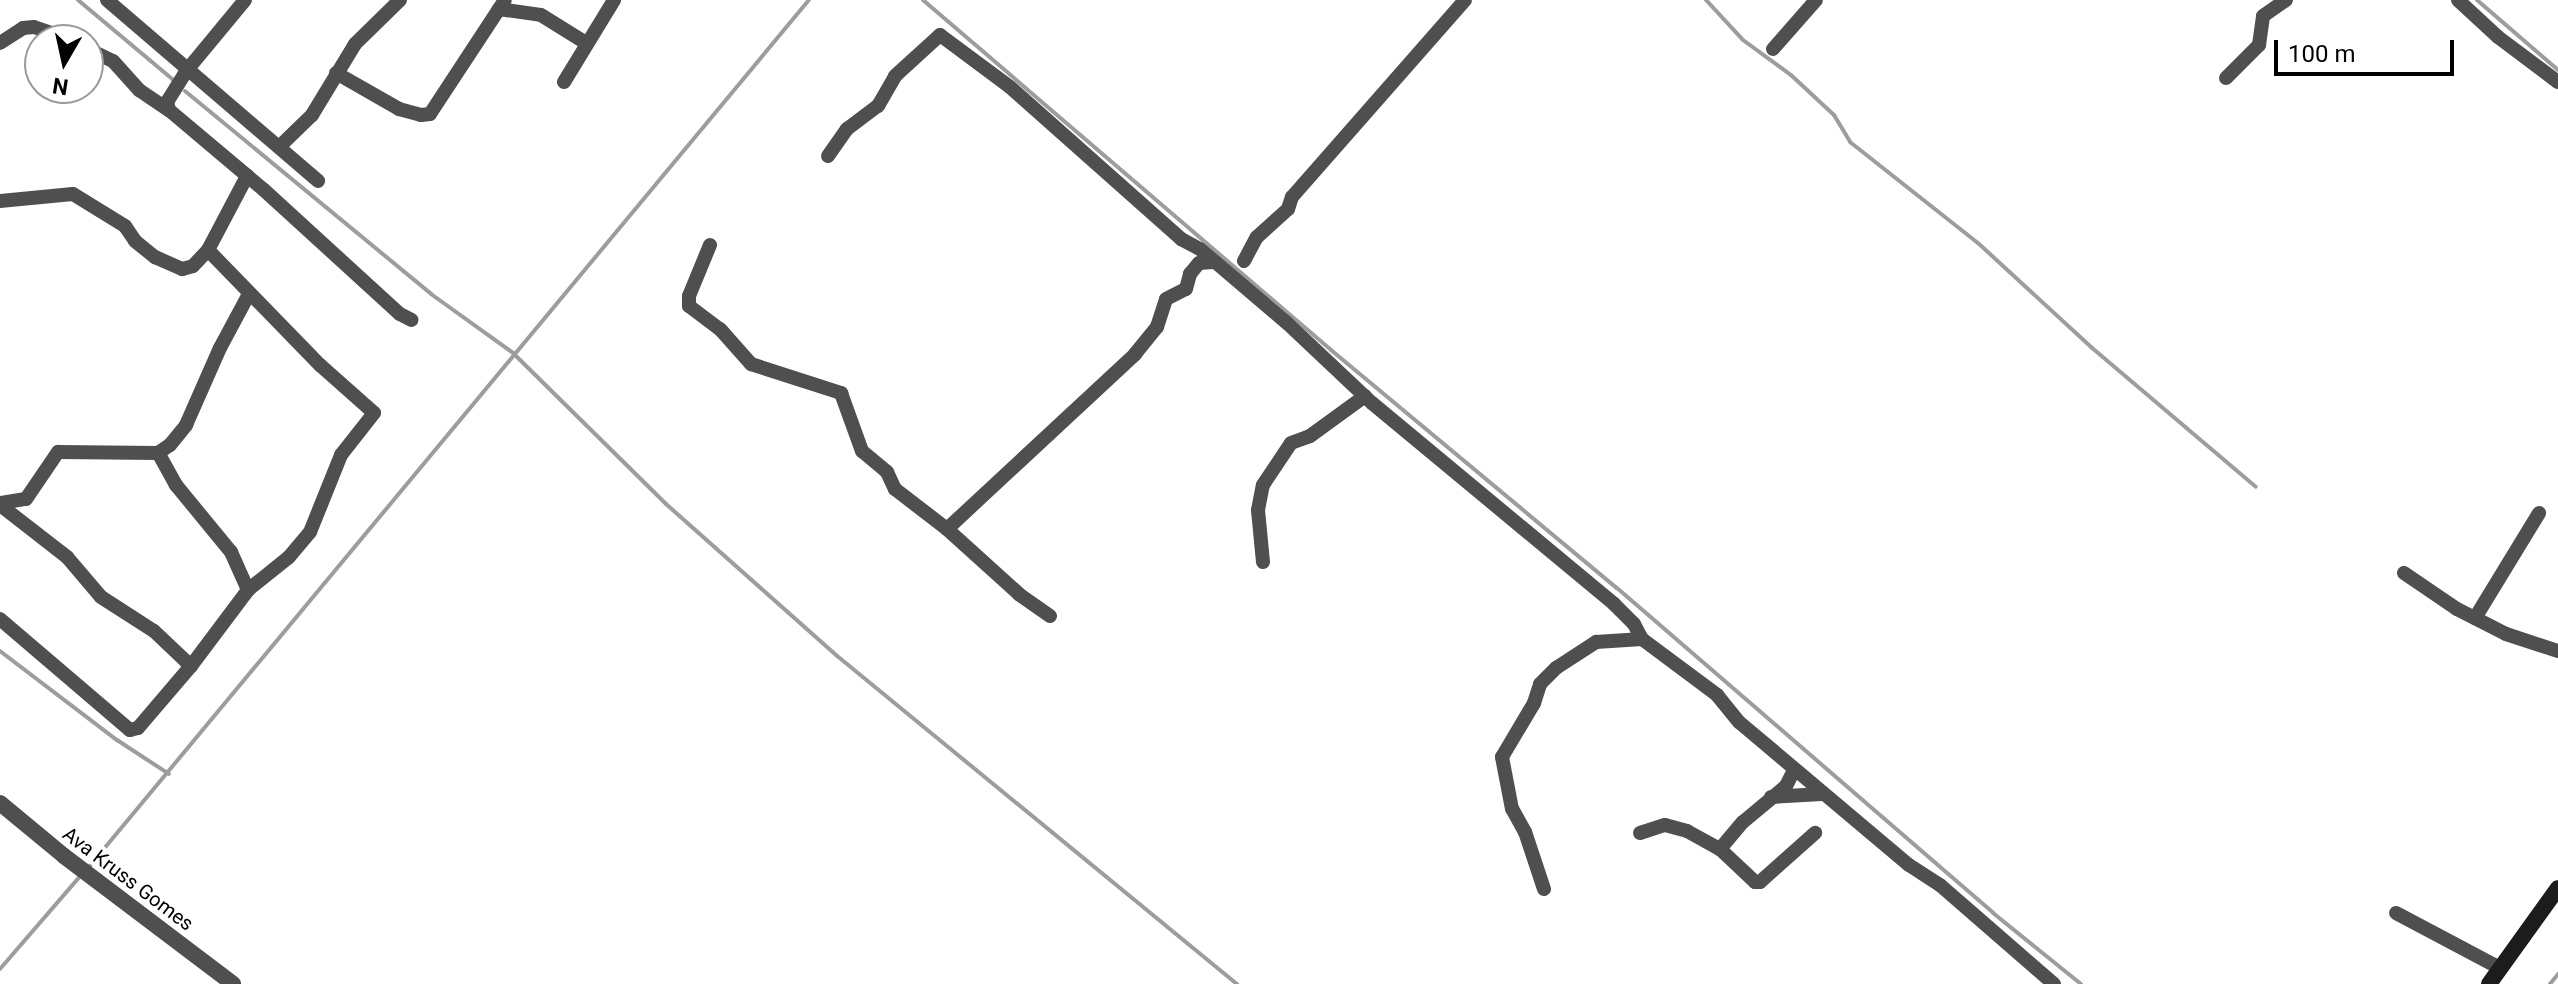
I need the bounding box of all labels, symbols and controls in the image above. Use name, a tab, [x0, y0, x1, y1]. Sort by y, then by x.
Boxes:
north arrow	[24, 24, 104, 104]
scale bar	[2278, 24, 2458, 74]
text: 100 m	[2288, 40, 2355, 68]
text: N	[51, 73, 70, 100]
street label: Ava Kruss Gomes	[58, 822, 198, 936]

